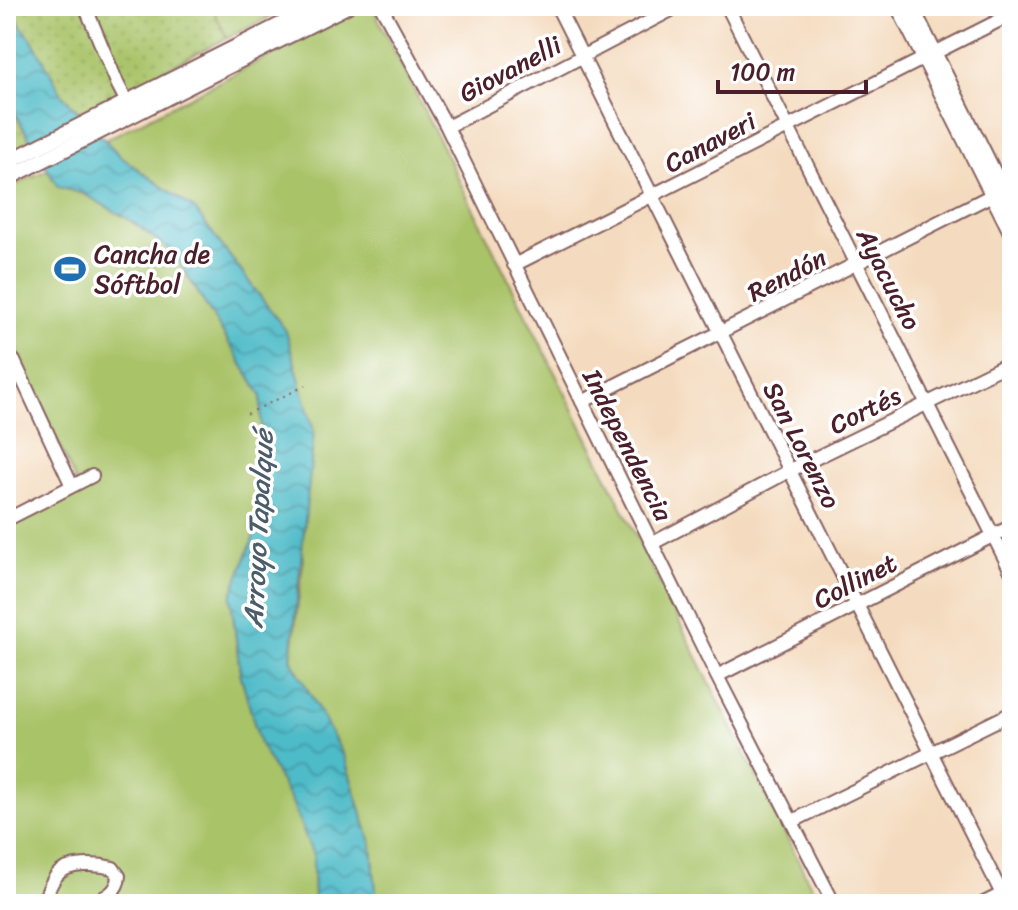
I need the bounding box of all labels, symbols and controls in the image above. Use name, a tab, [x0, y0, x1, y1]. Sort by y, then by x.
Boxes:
street label: Giovanelli	[450, 22, 571, 115]
scale bar	[718, 44, 866, 94]
text: 100 m	[730, 51, 795, 93]
street label: Canaveri	[656, 98, 765, 186]
street label: Ayacucho	[843, 219, 935, 339]
place label: Cancha de Sóftbol	[94, 231, 210, 307]
street label: Rendón	[739, 235, 835, 315]
sports icon: Cancha de Sóftbol	[53, 252, 87, 286]
street label: Independencia	[569, 360, 687, 530]
street label: San Lorenzo	[750, 373, 854, 517]
street label: Cortés	[821, 373, 909, 447]
water label: Arroyo Tapalqué	[228, 424, 288, 630]
street label: Collinet	[805, 540, 905, 622]

